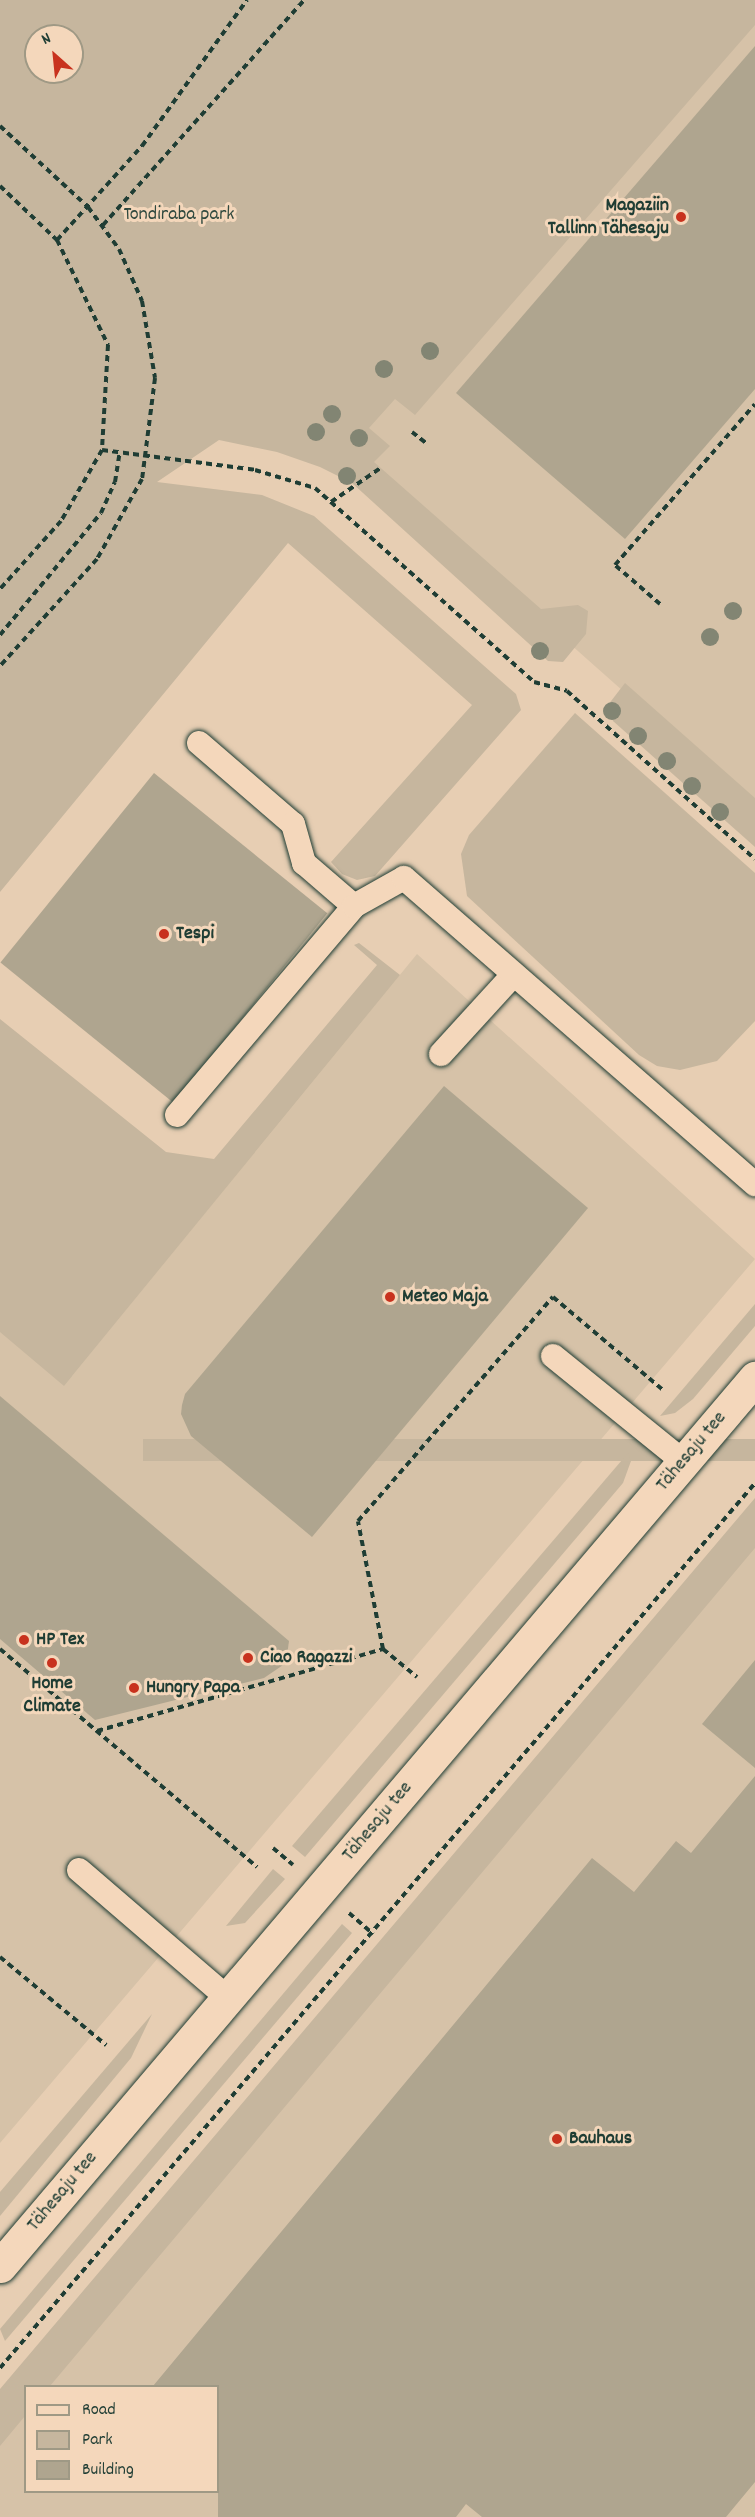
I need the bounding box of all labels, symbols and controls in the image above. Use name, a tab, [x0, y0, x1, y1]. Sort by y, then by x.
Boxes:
north arrow	[24, 24, 84, 84]
text: N	[38, 27, 55, 51]
place label: Magaziin Tallinn Tähesaju	[548, 194, 669, 241]
park label: Tondiraba park	[123, 203, 235, 227]
marker: Magaziin Tallinn Tähesaju	[674, 210, 688, 224]
place label: Tespi	[176, 922, 214, 946]
marker: Tespi	[157, 927, 171, 941]
place label: Meteo Maja	[402, 1285, 488, 1309]
marker: Meteo Maja	[383, 1290, 397, 1304]
street label: Tähesaju tee	[652, 1407, 732, 1497]
place label: HP Tex	[36, 1628, 84, 1652]
marker: HP Tex	[17, 1633, 31, 1647]
place label: Ciao Ragazzi	[260, 1646, 353, 1670]
marker: Ciao Ragazzi	[241, 1651, 255, 1665]
marker: Home Climate	[45, 1656, 59, 1670]
place label: Home Climate	[23, 1672, 81, 1719]
place label: Hungry Papa	[146, 1676, 240, 1700]
marker: Hungry Papa	[127, 1681, 141, 1695]
street label: Tähesaju tee	[338, 1777, 418, 1867]
place label: Bauhaus	[569, 2127, 632, 2151]
marker: Bauhaus	[550, 2132, 564, 2146]
street label: Tähesaju tee	[23, 2147, 103, 2237]
legend	[24, 2385, 219, 2493]
text: Road	[82, 2398, 116, 2423]
text: Park	[82, 2428, 113, 2453]
text: Building	[82, 2458, 134, 2483]

